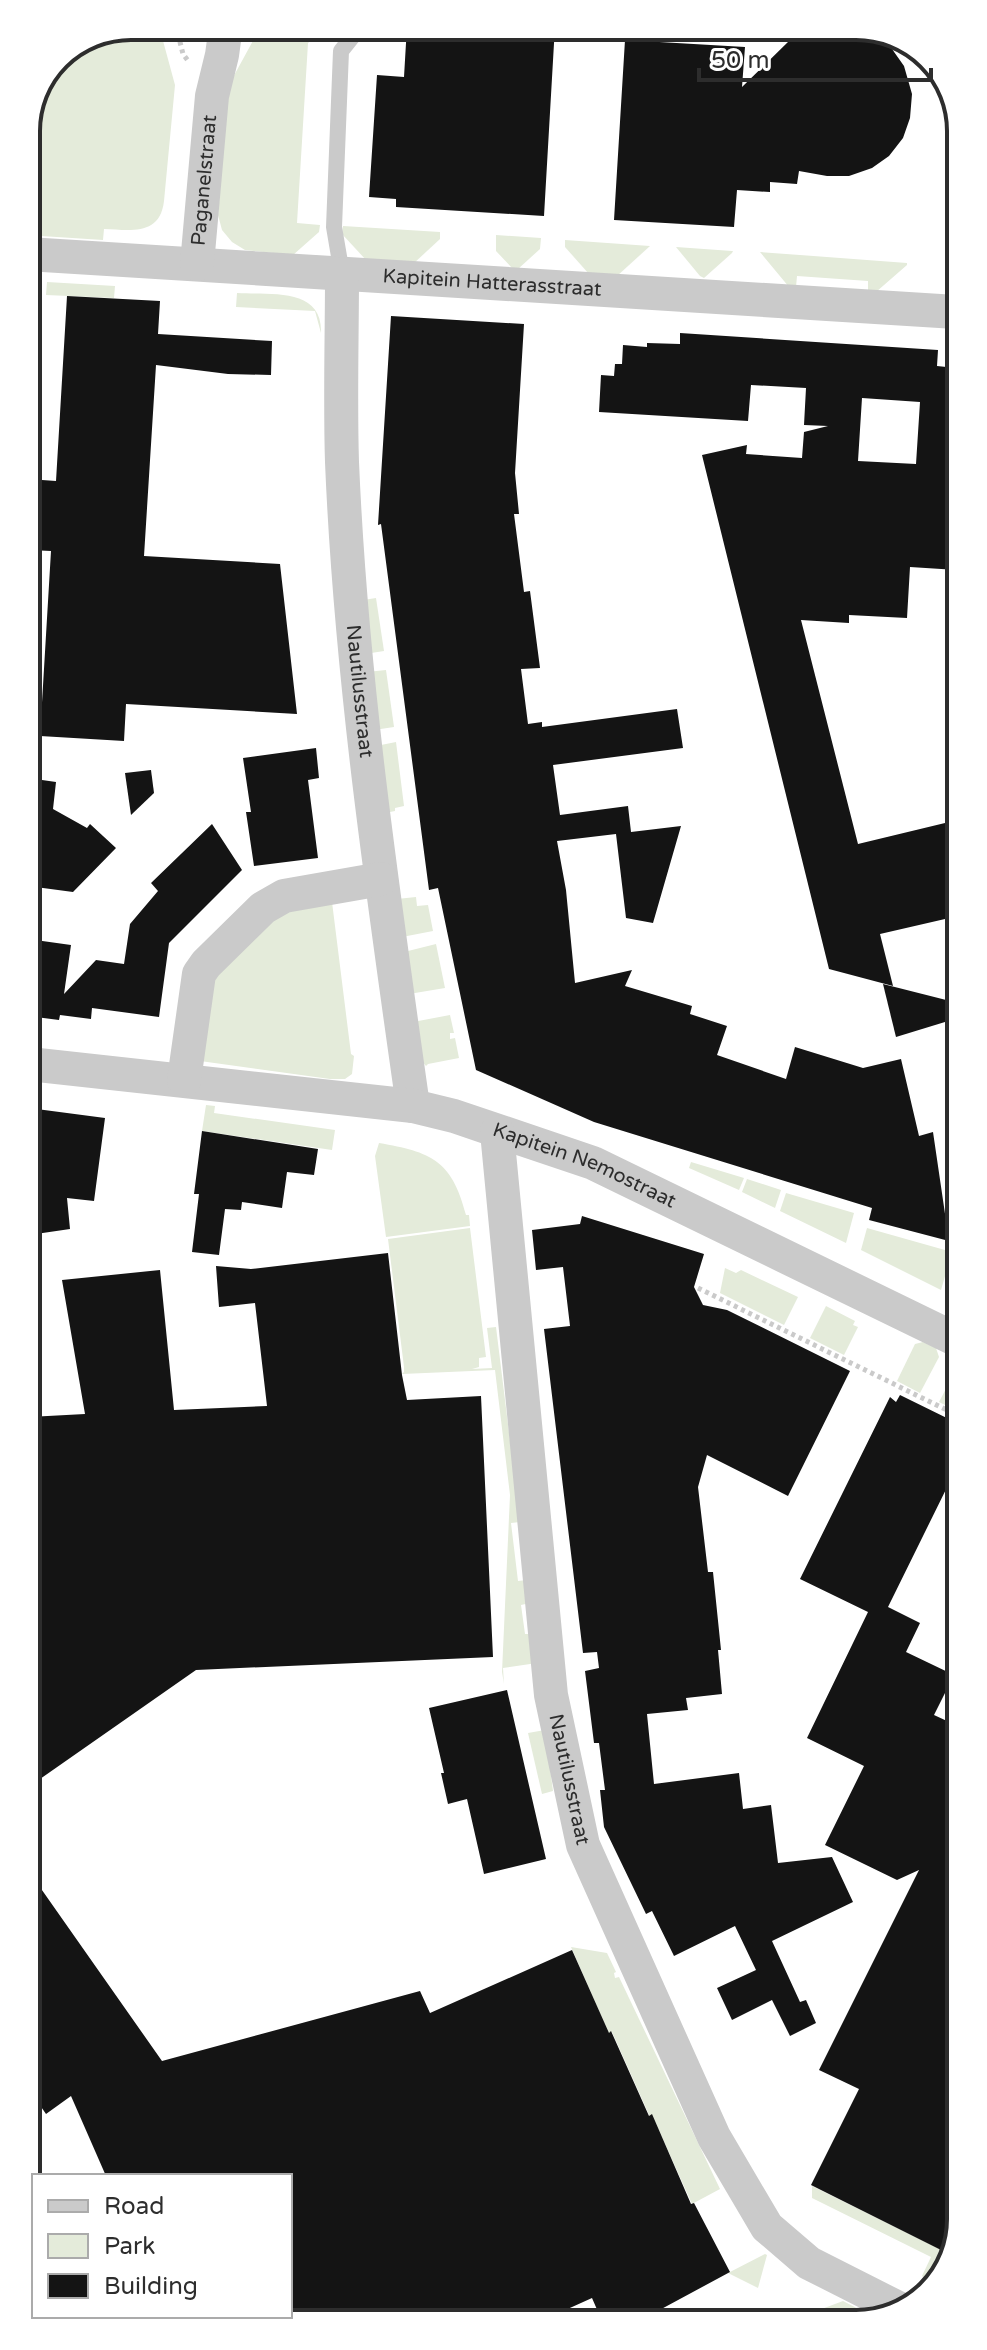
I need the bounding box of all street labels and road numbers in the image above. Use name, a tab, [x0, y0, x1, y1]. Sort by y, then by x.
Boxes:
street label: Paganelstraat	[187, 114, 222, 247]
street label: Kapitein Hatterasstraat	[382, 264, 603, 302]
street label: Nautilusstraat	[341, 624, 378, 759]
street label: Kapitein Nemostraat	[490, 1118, 680, 1214]
street label: Nautilusstraat	[543, 1712, 595, 1848]

